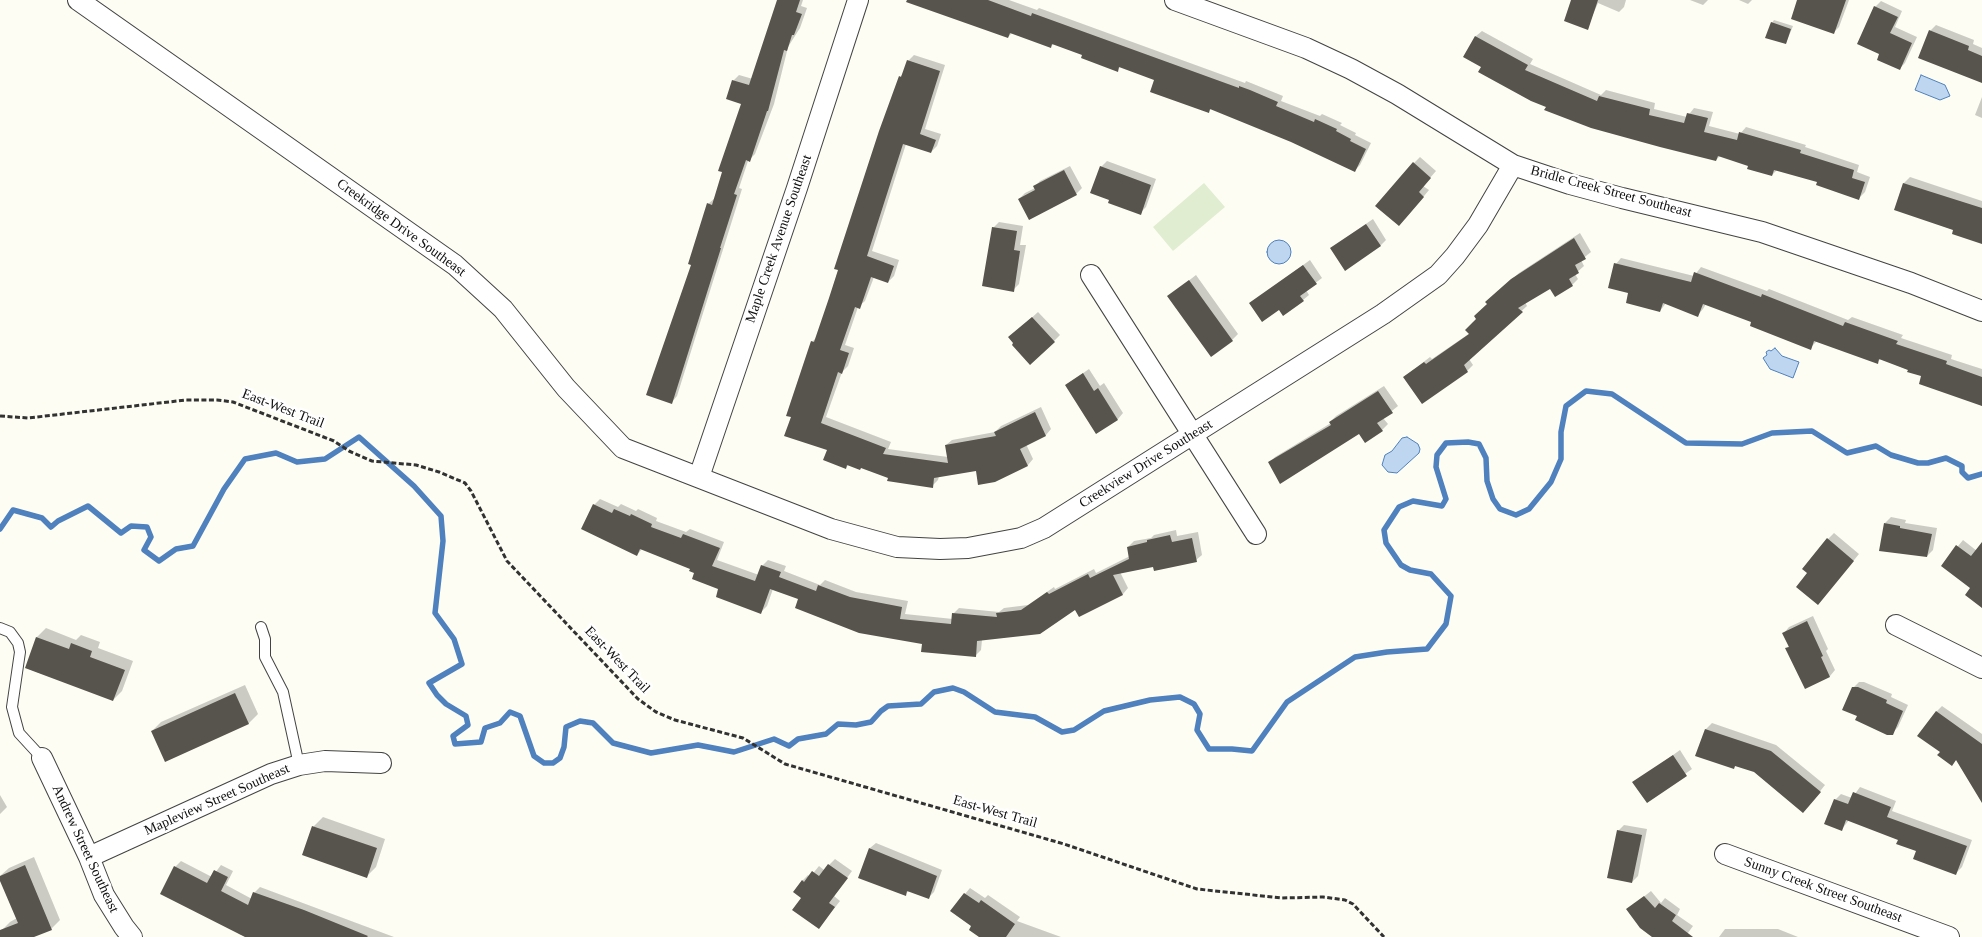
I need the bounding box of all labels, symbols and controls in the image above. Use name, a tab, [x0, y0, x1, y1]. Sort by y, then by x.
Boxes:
street label: Maple Creek Avenue Southeast	[742, 153, 816, 325]
street label: Bridle Creek Street Southeast	[1529, 162, 1693, 222]
street label: Creekridge Drive Southeast	[333, 176, 469, 280]
street label: East-West Trail	[240, 386, 326, 432]
street label: Creekview Drive Southeast	[1076, 416, 1216, 512]
street label: East-West Trail	[581, 623, 653, 697]
street label: Mapleview Street Southeast	[142, 760, 292, 840]
street label: Andrew Street Southeast	[48, 782, 122, 916]
street label: East-West Trail	[951, 792, 1039, 832]
street label: Sunny Creek Street Southeast	[1742, 854, 1904, 926]

